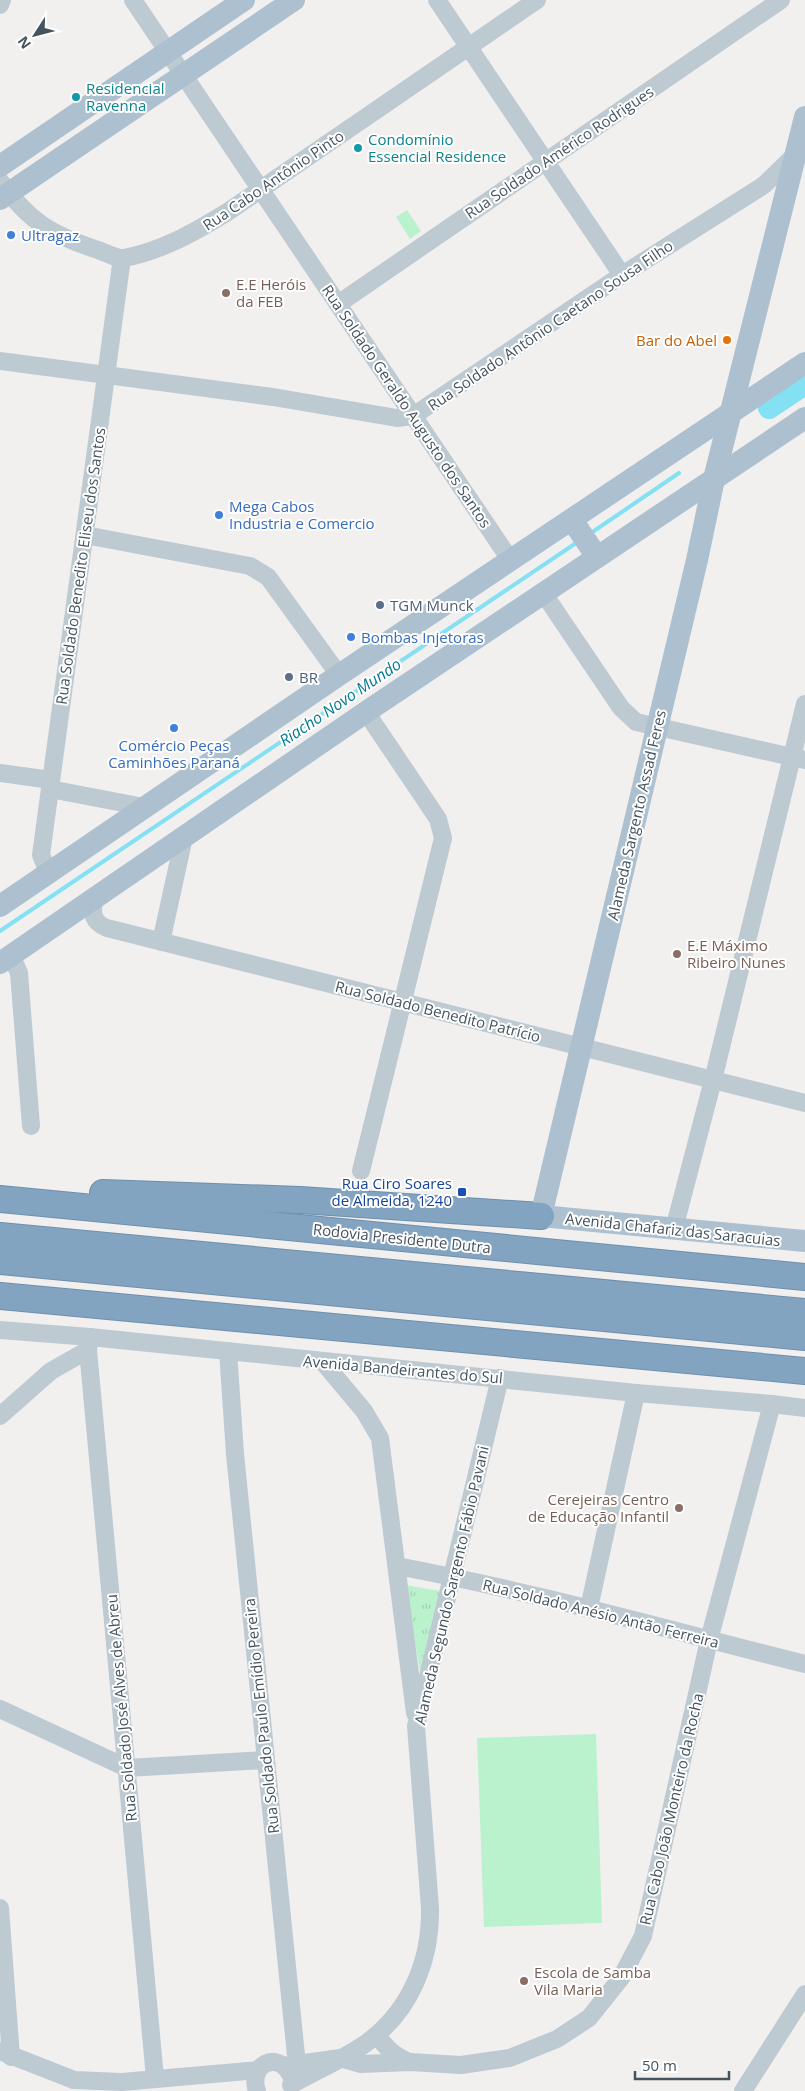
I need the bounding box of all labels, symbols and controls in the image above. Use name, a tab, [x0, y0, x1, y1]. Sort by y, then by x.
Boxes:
north arrow	[10, 10, 60, 60]
text: N	[13, 33, 35, 53]
place label: Residencial Ravenna	[86, 78, 165, 115]
street label: Rua Soldado Américo Rodrigues	[461, 81, 657, 223]
marker: Residencial Ravenna	[70, 91, 82, 103]
street label: Rua Cabo Antônio Pinto	[199, 125, 347, 235]
place label: Condomínio Essencial Residence	[368, 129, 506, 166]
marker: Condomínio Essencial Residence	[352, 142, 364, 154]
place label: Ultragaz	[21, 225, 79, 245]
marker: Ultragaz	[5, 229, 17, 241]
street label: Rua Soldado Antônio Caetano Sousa Filho	[424, 235, 676, 415]
place label: E.E Heróis da FEB	[236, 274, 306, 311]
street label: Rua Soldado Geraldo Augusto dos Santos	[318, 281, 496, 531]
marker: E.E Heróis da FEB	[220, 287, 232, 299]
place label: Bar do Abel	[636, 330, 717, 350]
marker: Bar do Abel	[721, 334, 733, 346]
street label: Rua Soldado Benedito Eliseu dos Santos	[51, 426, 109, 706]
place label: Mega Cabos Industria e Comercio	[229, 496, 375, 533]
marker: Mega Cabos Industria e Comercio	[213, 509, 225, 521]
place label: TGM Munck	[390, 595, 474, 615]
marker: TGM Munck	[374, 599, 386, 611]
place label: Bombas Injetoras	[361, 627, 484, 647]
marker: Bombas Injetoras	[345, 631, 357, 643]
water label: Riacho Novo Mundo	[275, 653, 405, 751]
place label: BR	[299, 667, 319, 687]
marker: BR	[283, 671, 295, 683]
street label: Alameda Sargento Assad Feres	[602, 708, 670, 922]
marker: Comércio Peças Caminhões Paraná	[168, 722, 180, 734]
place label: Comércio Peças Caminhões Paraná	[108, 735, 240, 772]
place label: E.E Máximo Ribeiro Nunes	[687, 935, 786, 972]
marker: E.E Máximo Ribeiro Nunes	[671, 948, 683, 960]
street label: Rua Soldado Benedito Patrício	[333, 976, 543, 1046]
place label: Rua Ciro Soares de Almeida, 1240	[332, 1173, 452, 1210]
marker: Rua Ciro Soares de Almeida, 1240	[456, 1186, 468, 1198]
street label: Avenida Chafariz das Saracuias	[564, 1208, 782, 1250]
street label: Rodovia Presidente Dutra	[312, 1219, 492, 1257]
street label: Avenida Bandeirantes do Sul	[302, 1350, 504, 1388]
street label: Alameda Segundo Sargento Fábio Pavani	[409, 1444, 493, 1726]
place label: Cerejeiras Centro de Educação Infantil	[528, 1489, 669, 1526]
marker: Cerejeiras Centro de Educação Infantil	[673, 1502, 685, 1514]
street label: Rua Soldado Anésio Antão Ferreira	[481, 1574, 721, 1652]
street label: Rua Soldado José Alves de Abreu	[101, 1594, 141, 1822]
street label: Rua Soldado Paulo Emídio Pereira	[239, 1597, 283, 1835]
street label: Rua Cabo João Monteiro da Rocha	[635, 1691, 707, 1927]
place label: Escola de Samba Vila Maria	[534, 1962, 651, 1999]
marker: Escola de Samba Vila Maria	[518, 1975, 530, 1987]
scale bar	[635, 2048, 729, 2080]
text: 50 m	[642, 2055, 677, 2075]

